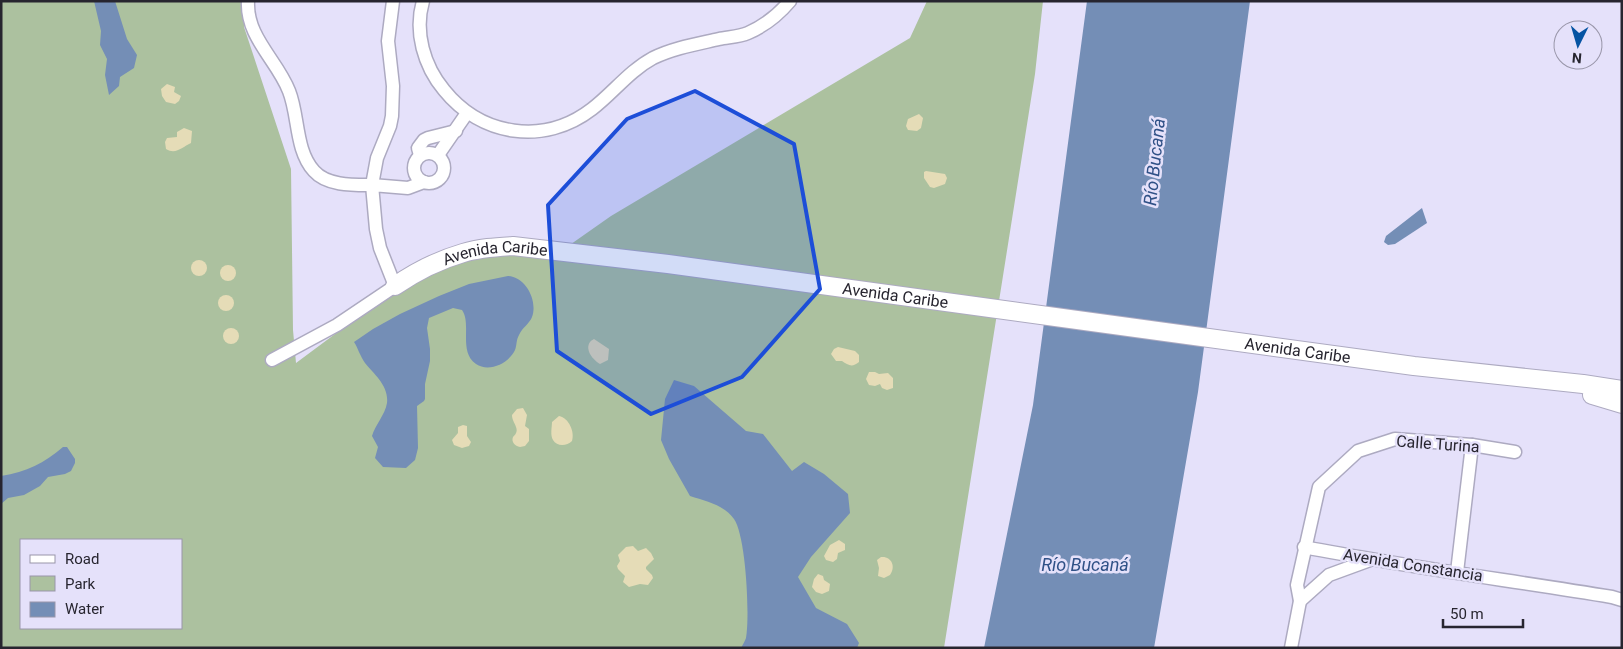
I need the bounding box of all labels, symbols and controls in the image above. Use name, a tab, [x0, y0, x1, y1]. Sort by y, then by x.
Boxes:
north arrow	[1553, 20, 1603, 70]
text: N	[1571, 50, 1582, 66]
water label: Río Bucaná	[1139, 117, 1169, 207]
street label: Avenida Caribe	[440, 236, 549, 269]
street label: Avenida Caribe	[841, 278, 949, 312]
street label: Avenida Caribe	[1244, 333, 1352, 367]
street label: Calle Turina	[1396, 432, 1480, 456]
legend	[20, 539, 182, 629]
street label: Avenida Constancia	[1342, 545, 1484, 585]
text: Road	[65, 550, 99, 568]
water label: Río Bucaná	[1041, 554, 1129, 575]
text: Park	[65, 575, 96, 593]
scale bar	[1443, 596, 1523, 628]
text: Water	[65, 600, 104, 618]
text: 50 m	[1450, 605, 1484, 623]

